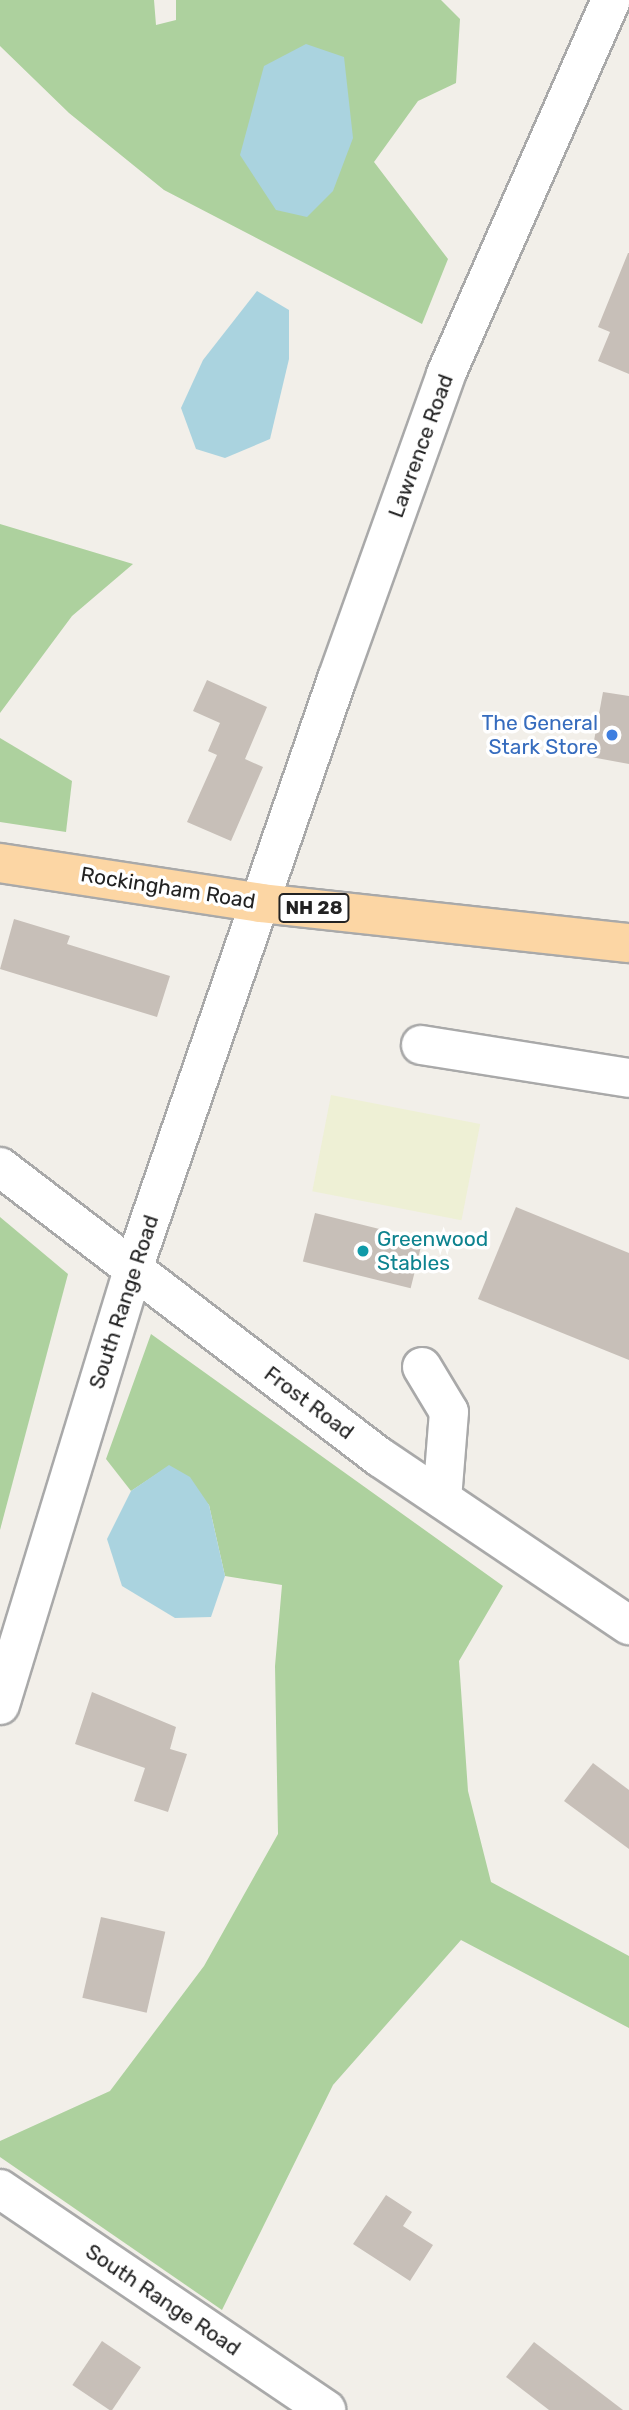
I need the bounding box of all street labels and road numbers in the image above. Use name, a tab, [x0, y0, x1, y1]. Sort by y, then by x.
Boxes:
street label: Lawrence Road	[383, 371, 459, 521]
street label: Rockingham Road	[79, 862, 257, 914]
road number: NH 28	[277, 893, 351, 924]
street label: South Range Road	[84, 1212, 164, 1392]
street label: Frost Road	[259, 1361, 359, 1445]
street label: South Range Road	[81, 2239, 245, 2361]

